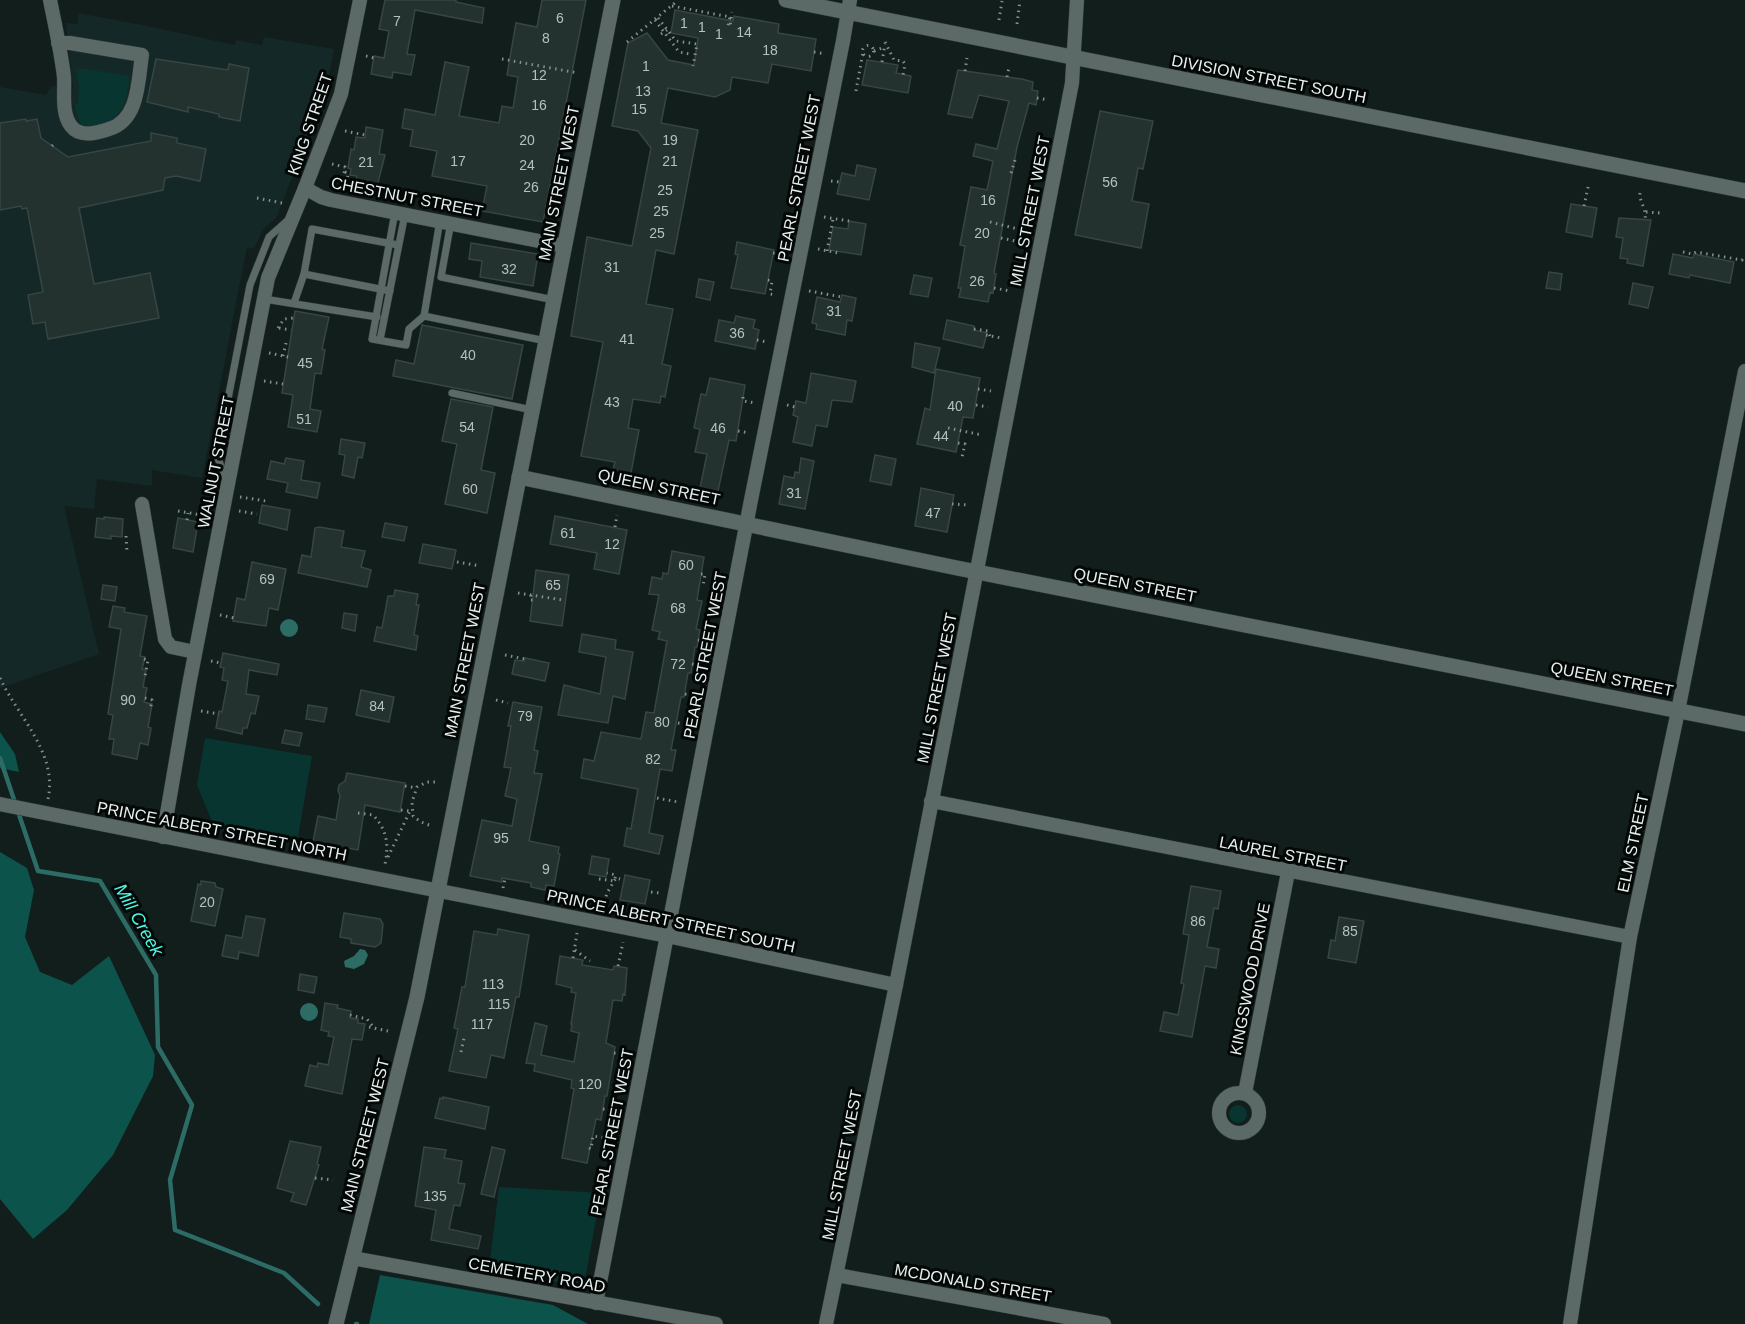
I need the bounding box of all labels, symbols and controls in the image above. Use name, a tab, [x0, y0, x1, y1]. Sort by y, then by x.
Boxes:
house number: 6	[556, 10, 564, 26]
house number: 7	[393, 13, 401, 29]
house number: 1	[680, 15, 688, 31]
house number: 1	[698, 19, 706, 35]
house number: 14	[736, 24, 752, 40]
house number: 1	[715, 26, 723, 42]
house number: 8	[542, 30, 550, 46]
house number: 18	[762, 42, 778, 58]
street label: DIVISION STREET SOUTH	[1170, 52, 1368, 106]
house number: 1	[642, 58, 650, 74]
house number: 12	[531, 67, 547, 83]
street label: KING STREET	[285, 71, 335, 177]
house number: 13	[635, 83, 651, 99]
street label: PEARL STREET WEST	[774, 93, 824, 263]
house number: 16	[531, 97, 547, 113]
house number: 15	[631, 101, 647, 117]
street label: MAIN STREET WEST	[536, 104, 582, 262]
house number: 20	[519, 132, 535, 148]
house number: 19	[662, 132, 678, 148]
street label: MILL STREET WEST	[1007, 134, 1053, 288]
house number: 17	[450, 153, 466, 169]
house number: 21	[662, 153, 678, 169]
house number: 21	[358, 154, 374, 170]
house number: 24	[519, 157, 535, 173]
street label: CHESTNUT STREET	[330, 174, 485, 220]
house number: 56	[1102, 174, 1118, 190]
house number: 26	[523, 179, 539, 195]
house number: 25	[657, 182, 673, 198]
house number: 16	[980, 192, 996, 208]
house number: 25	[653, 203, 669, 219]
house number: 25	[649, 225, 665, 241]
house number: 20	[974, 225, 990, 241]
house number: 31	[604, 259, 620, 275]
house number: 32	[501, 261, 517, 277]
house number: 26	[969, 273, 985, 289]
house number: 31	[826, 303, 842, 319]
house number: 36	[729, 325, 745, 341]
house number: 41	[619, 331, 635, 347]
house number: 40	[460, 347, 476, 363]
house number: 45	[297, 355, 313, 371]
street label: WALNUT STREET	[195, 394, 237, 530]
house number: 43	[604, 394, 620, 410]
house number: 40	[947, 398, 963, 414]
house number: 51	[296, 411, 312, 427]
house number: 54	[459, 419, 475, 435]
house number: 46	[710, 420, 726, 436]
house number: 44	[933, 428, 949, 444]
street label: QUEEN STREET	[596, 466, 722, 508]
house number: 60	[462, 481, 478, 497]
house number: 31	[786, 485, 802, 501]
house number: 47	[925, 505, 941, 521]
house number: 61	[560, 525, 576, 541]
house number: 12	[604, 536, 620, 552]
house number: 60	[678, 557, 694, 573]
street label: QUEEN STREET	[1072, 565, 1198, 605]
street label: PEARL STREET WEST	[680, 570, 730, 740]
house number: 69	[259, 571, 275, 587]
house number: 65	[545, 577, 561, 593]
street label: MAIN STREET WEST	[442, 581, 488, 739]
house number: 68	[670, 600, 686, 616]
street label: MILL STREET WEST	[914, 611, 960, 765]
house number: 72	[670, 656, 686, 672]
street label: QUEEN STREET	[1549, 659, 1675, 699]
house number: 90	[120, 692, 136, 708]
house number: 84	[369, 698, 385, 714]
house number: 79	[517, 708, 533, 724]
house number: 80	[654, 714, 670, 730]
house number: 82	[645, 751, 661, 767]
street label: ELM STREET	[1614, 792, 1652, 894]
street label: PRINCE ALBERT STREET NORTH	[96, 798, 348, 864]
house number: 95	[493, 830, 509, 846]
street label: LAUREL STREET	[1218, 833, 1348, 875]
house number: 9	[542, 861, 550, 877]
water label: Mill Creek	[110, 880, 168, 961]
street label: PRINCE ALBERT STREET SOUTH	[545, 886, 797, 956]
house number: 20	[199, 894, 215, 910]
street label: KINGSWOOD DRIVE	[1227, 901, 1273, 1057]
house number: 86	[1190, 913, 1206, 929]
house number: 85	[1342, 923, 1358, 939]
house number: 113	[482, 976, 504, 992]
house number: 115	[488, 996, 510, 1012]
house number: 117	[471, 1016, 493, 1032]
street label: PEARL STREET WEST	[587, 1047, 637, 1217]
street label: MAIN STREET WEST	[338, 1056, 392, 1214]
house number: 120	[578, 1076, 602, 1092]
street label: MILL STREET WEST	[819, 1088, 865, 1242]
house number: 135	[423, 1188, 447, 1204]
street label: CEMETERY ROAD	[467, 1255, 607, 1295]
street label: MCDONALD STREET	[893, 1261, 1053, 1305]

